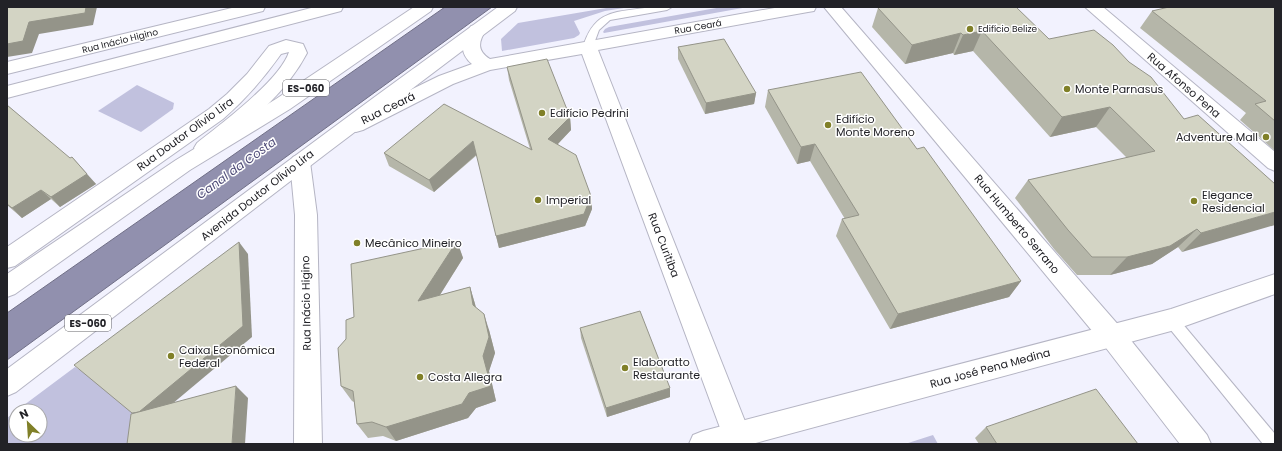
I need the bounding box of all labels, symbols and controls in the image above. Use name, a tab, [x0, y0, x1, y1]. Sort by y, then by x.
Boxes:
street label: Rua Ceará	[673, 17, 723, 37]
place label: Edifício Belize	[978, 23, 1038, 35]
marker: Edifício Belize	[965, 24, 975, 34]
street label: Rua Inácio Higino	[81, 26, 159, 56]
street label: Rua Afonso Pena	[1144, 49, 1224, 121]
road number: ES-060	[283, 80, 329, 96]
place label: Monte Parnasus	[1075, 81, 1163, 97]
marker: Monte Parnasus	[1062, 84, 1072, 94]
street label: Rua Ceará	[358, 88, 418, 128]
street label: Rua Doutor Olívio Lira	[133, 93, 237, 175]
place label: Edifício Pedrini	[550, 105, 629, 121]
marker: Edifício Pedrini	[537, 108, 547, 118]
place label: Edifício Monte Moreno	[836, 111, 915, 140]
marker: Edifício Monte Moreno	[823, 120, 833, 130]
place label: Adventure Mall	[1176, 129, 1258, 145]
marker: Adventure Mall	[1261, 132, 1271, 142]
water label: Canal da Costa	[192, 133, 280, 203]
street label: Avenida Doutor Olívio Lira	[197, 146, 317, 244]
street label: Rua Humberto Serrano	[971, 171, 1063, 277]
place label: Elegance Residencial	[1202, 187, 1265, 216]
place label: Imperial	[546, 192, 591, 208]
marker: Imperial	[533, 195, 543, 205]
marker: Elegance Residencial	[1189, 196, 1199, 206]
street label: Rua Curitiba	[644, 210, 684, 280]
place label: Mecânico Mineiro	[365, 235, 462, 251]
marker: Mecânico Mineiro	[352, 238, 362, 248]
street label: Rua Inácio Higino	[297, 255, 315, 351]
road number: ES-060	[65, 315, 111, 331]
place label: Caixa Econômica Federal	[179, 342, 275, 371]
street label: Rua José Pena Medina	[928, 344, 1052, 392]
marker: Caixa Econômica Federal	[166, 351, 176, 361]
place label: Elaboratto Restaurante	[633, 354, 700, 383]
marker: Elaboratto Restaurante	[620, 363, 630, 373]
place label: Costa Allegra	[428, 369, 502, 385]
marker: Costa Allegra	[415, 372, 425, 382]
north arrow	[8, 403, 48, 443]
text: N	[17, 405, 31, 423]

